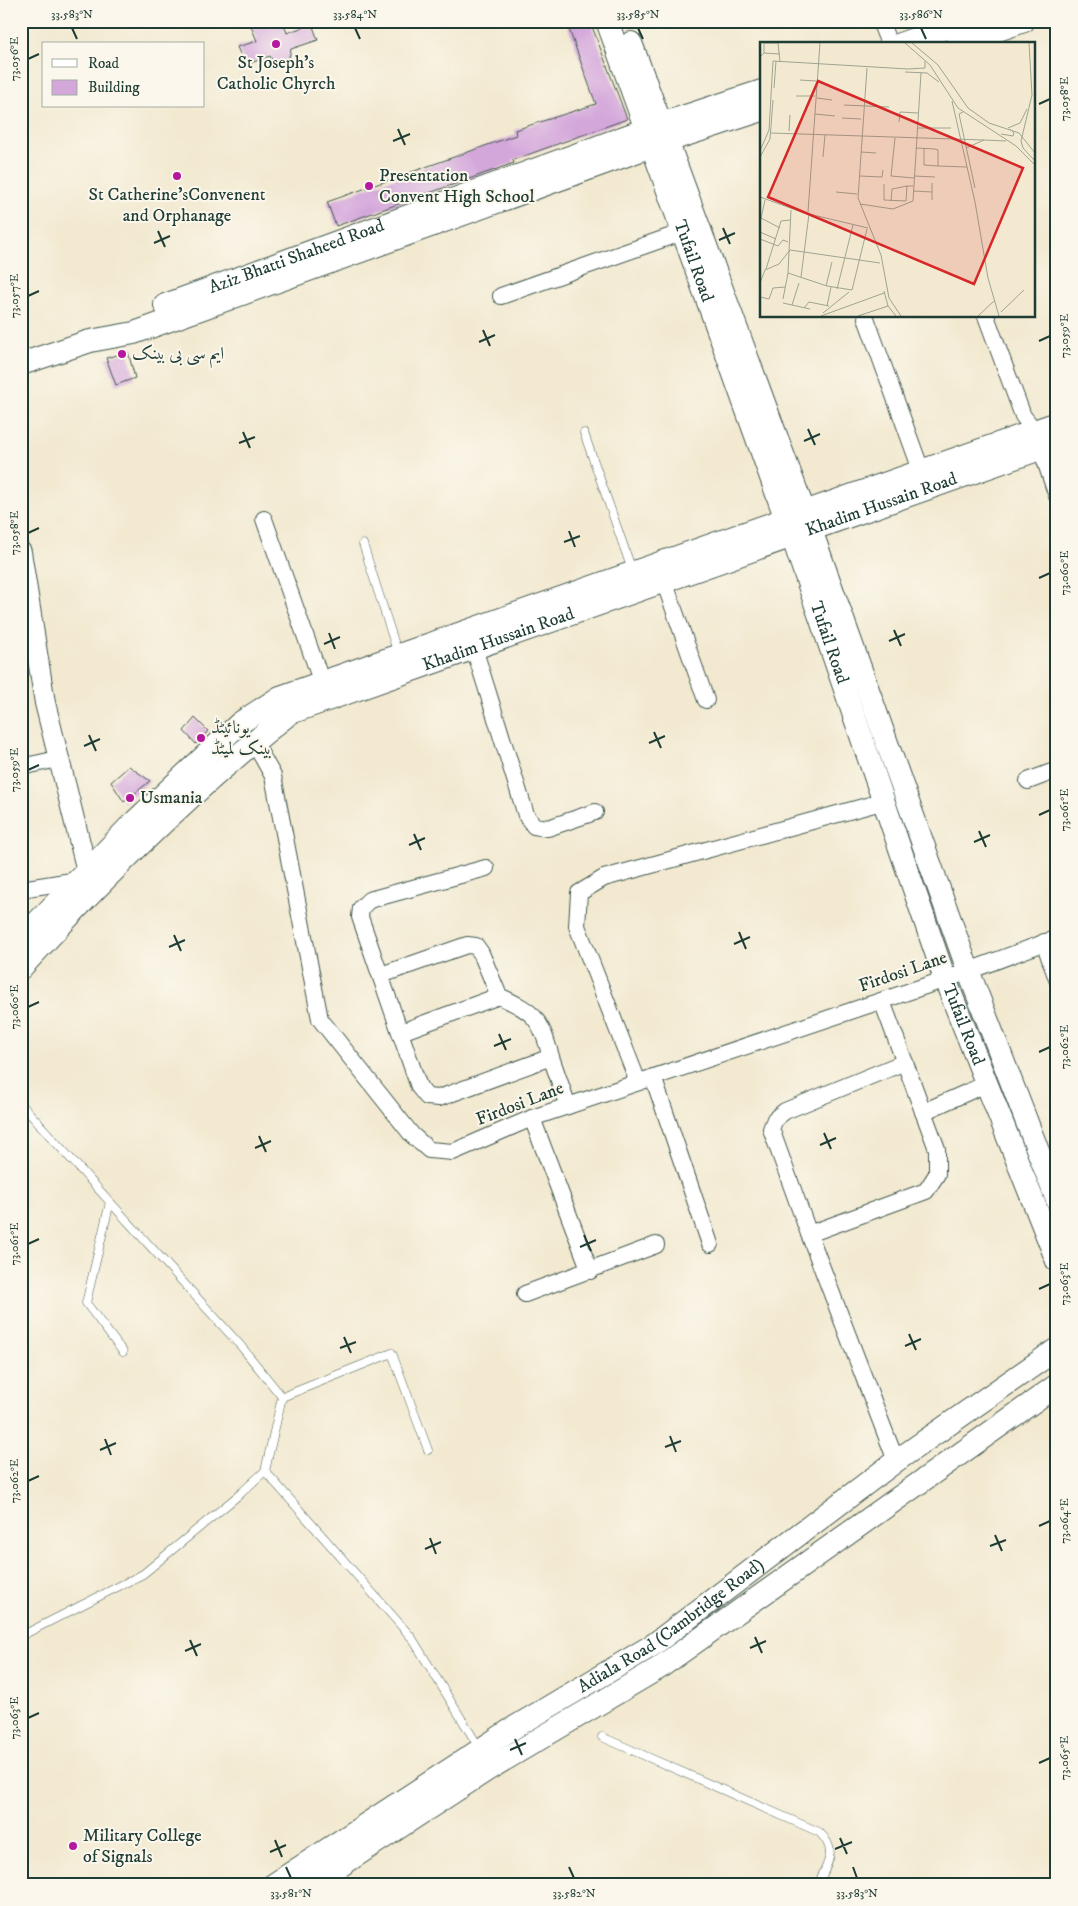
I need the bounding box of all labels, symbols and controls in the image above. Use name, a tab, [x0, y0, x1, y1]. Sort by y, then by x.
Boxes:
text: 33.583°N	[51, 7, 93, 22]
text: 33.584°N	[333, 7, 377, 22]
text: 33.585°N	[616, 7, 660, 22]
text: 33.586°N	[899, 7, 943, 22]
text: 73.056°E	[7, 36, 22, 81]
marker: St Joseph's Catholic Chyrch	[270, 38, 282, 50]
legend	[42, 42, 205, 108]
inset map	[760, 42, 1036, 318]
place label: St Joseph's Catholic Chyrch	[217, 52, 336, 95]
text: Road	[88, 54, 120, 73]
text: 73.058°E	[1057, 76, 1072, 121]
text: Building	[88, 78, 140, 97]
place label: Presentation Convent High School	[379, 165, 535, 208]
marker: St Catherine'sConvenent and Orphanage	[171, 170, 183, 182]
marker: Presentation Convent High School	[363, 180, 375, 192]
place label: St Catherine'sConvenent and Orphanage	[88, 184, 266, 227]
street label: Aziz Bhatti Shaheed Road	[206, 215, 387, 299]
street label: Tufail Road	[668, 217, 718, 305]
text: 73.057°E	[7, 273, 22, 318]
text: 73.059°E	[1057, 313, 1072, 358]
place label: ایم سی بی بینک	[132, 343, 224, 369]
marker: ایم سی بی بینک	[116, 348, 128, 360]
street label: Khadim Hussain Road	[803, 468, 960, 542]
text: 73.058°E	[7, 510, 22, 555]
text: 73.060°E	[1057, 550, 1072, 596]
street label: Tufail Road	[804, 599, 853, 687]
street label: Khadim Hussain Road	[420, 603, 577, 676]
place label: یونائیٹڈ بینک لمیٹڈ	[211, 717, 272, 760]
marker: یونائیٹڈ بینک لمیٹڈ	[195, 732, 207, 744]
text: 73.059°E	[7, 747, 22, 792]
place label: Usmania	[140, 787, 203, 809]
text: 73.061°E	[1057, 788, 1072, 832]
marker: Usmania	[124, 792, 136, 804]
street label: Firdosi Lane	[856, 947, 950, 997]
street label: Tufail Road	[937, 981, 989, 1068]
text: 73.060°E	[7, 984, 22, 1030]
text: 73.062°E	[1057, 1024, 1072, 1069]
street label: Firdosi Lane	[473, 1077, 567, 1131]
text: 73.061°E	[7, 1222, 22, 1266]
text: 73.063°E	[1057, 1262, 1072, 1306]
text: 73.062°E	[7, 1458, 22, 1503]
text: 73.064°E	[1057, 1498, 1072, 1544]
street label: Adiala Road (Cambridge Road)	[574, 1554, 768, 1698]
text: 73.063°E	[7, 1696, 22, 1740]
text: 73.065°E	[1057, 1735, 1072, 1780]
place label: Military College of Signals	[83, 1825, 202, 1868]
marker: Military College of Signals	[67, 1840, 79, 1852]
text: 33.581°N	[270, 1886, 312, 1901]
text: 33.582°N	[552, 1886, 596, 1901]
text: 33.583°N	[836, 1886, 878, 1901]

